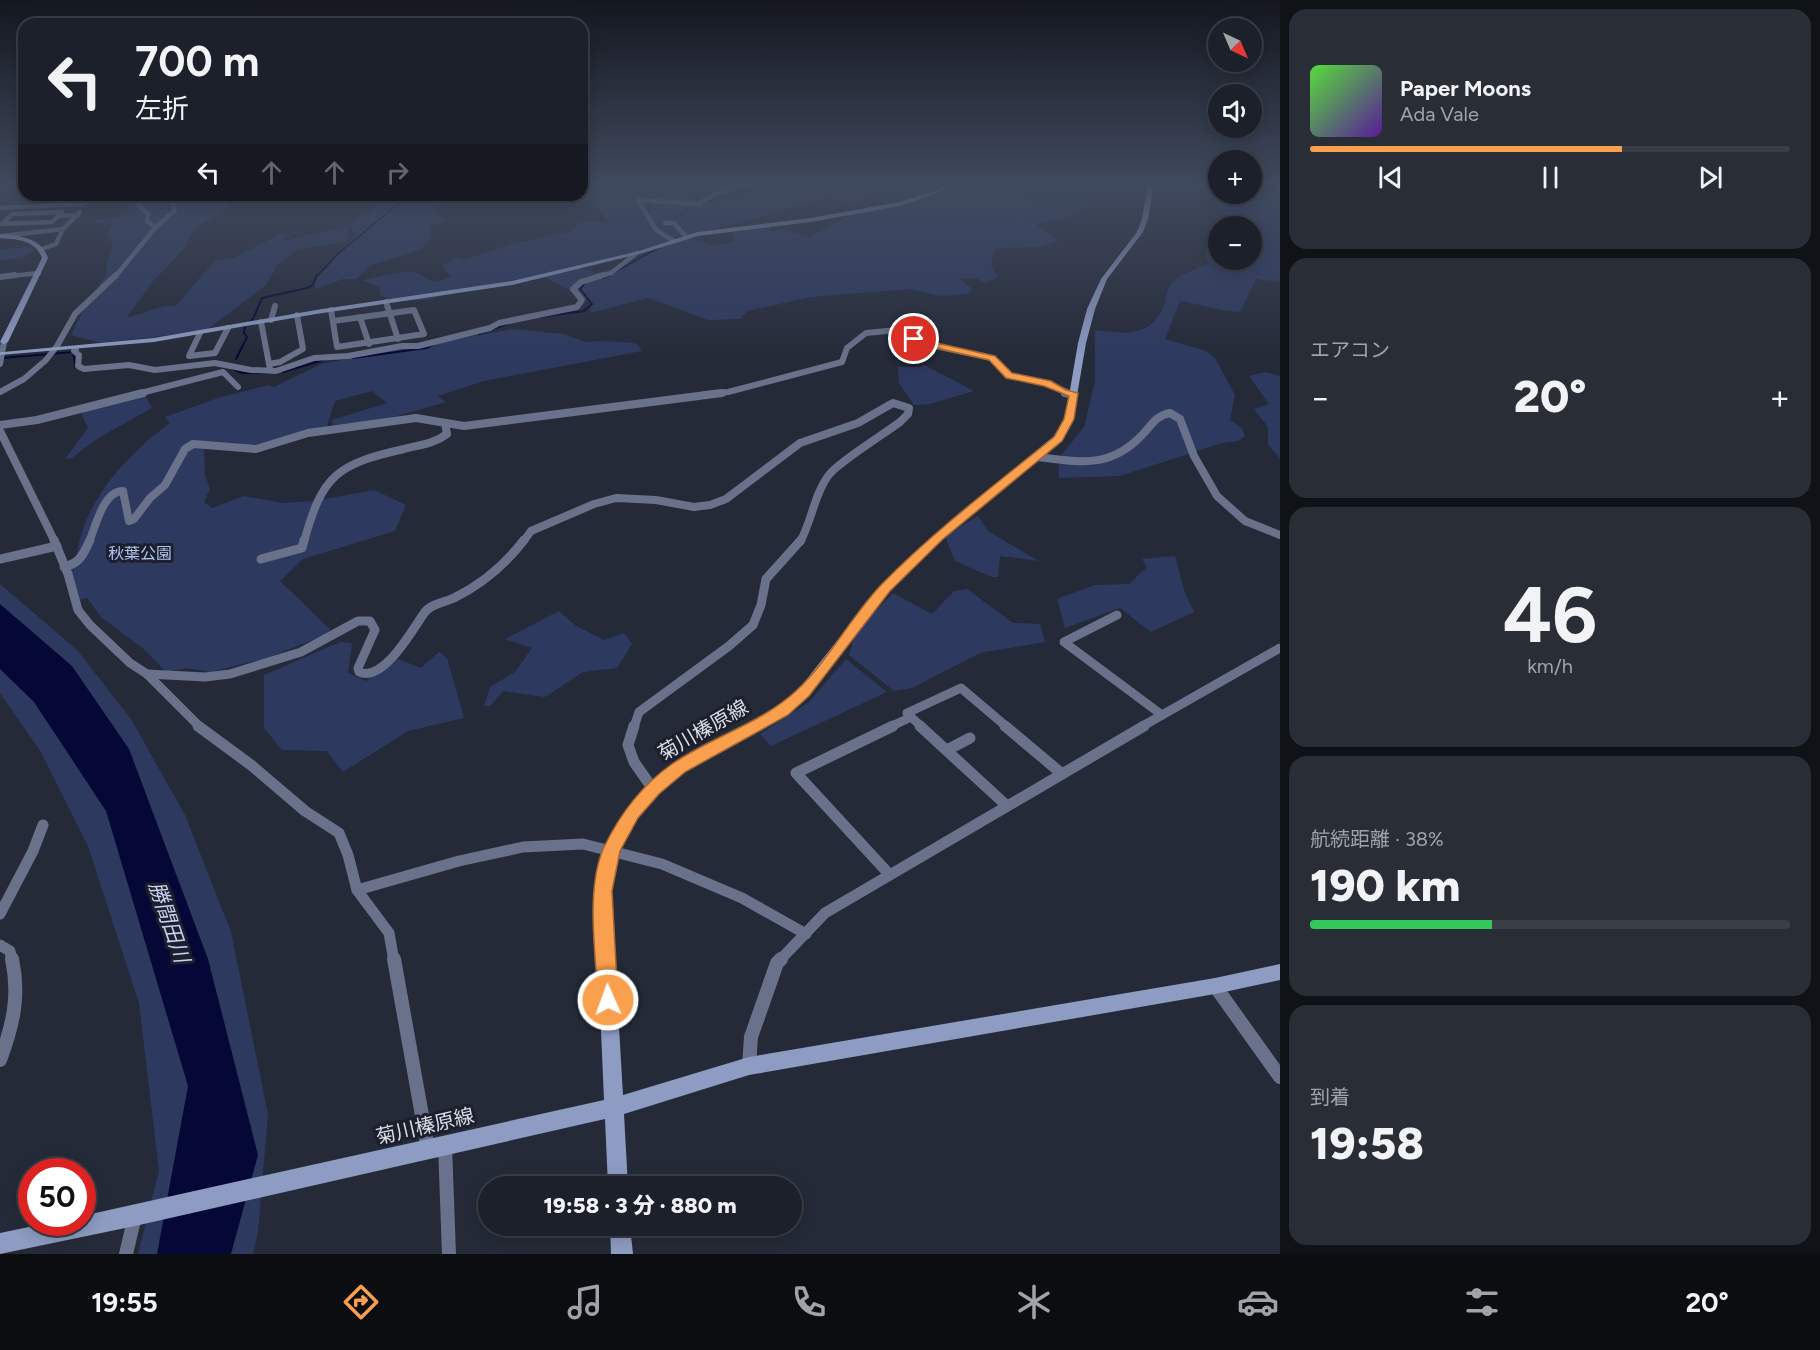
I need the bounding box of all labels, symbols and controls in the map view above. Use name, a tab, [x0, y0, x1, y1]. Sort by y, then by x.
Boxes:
north arrow	[1208, 18, 1262, 72]
map controls	[1208, 18, 1262, 270]
text: 700 m	[135, 36, 259, 87]
icon: left	[36, 42, 114, 120]
text: Paper Moons	[1400, 75, 1531, 102]
button: sound	[1208, 84, 1262, 138]
text: 左折	[135, 92, 189, 125]
text: Ada Vale	[1400, 102, 1479, 126]
button: +	[1208, 150, 1262, 204]
icon: left	[192, 156, 225, 189]
icon: ahead	[255, 156, 288, 189]
icon: ahead	[318, 156, 351, 189]
icon: right	[381, 156, 414, 189]
icon: previous	[1374, 161, 1407, 194]
icon: pause	[1534, 161, 1567, 194]
icon: next	[1694, 161, 1727, 194]
button: −	[1208, 216, 1262, 270]
pin	[888, 313, 939, 364]
icon: arrive	[897, 322, 930, 355]
text: エアコン	[1310, 338, 1390, 362]
text: 20°	[1513, 369, 1587, 423]
text: −	[1310, 378, 1331, 417]
text: +	[1769, 378, 1790, 417]
park label: 秋葉公園	[108, 544, 172, 563]
text: 46	[1503, 568, 1597, 662]
text: km/h	[1527, 654, 1573, 678]
street label: 菊川榛原線	[654, 695, 752, 765]
text: 航続距離 · 38%	[1310, 827, 1444, 851]
text: 190 km	[1310, 858, 1460, 912]
water label: 勝間田川	[144, 878, 196, 968]
position arrow	[576, 968, 640, 1032]
text: 到着	[1310, 1085, 1350, 1109]
street label: 菊川榛原線	[374, 1103, 476, 1149]
text: 19:58	[1310, 1116, 1424, 1170]
speed limit sign: 50	[18, 1158, 96, 1236]
text: 19:58 · 3 分 · 880 m	[543, 1192, 737, 1219]
icon: directions	[340, 1281, 382, 1323]
icon: music	[564, 1281, 606, 1323]
icon: phone	[788, 1281, 830, 1323]
icon: climate	[1013, 1281, 1055, 1323]
icon: car	[1237, 1281, 1279, 1323]
icon: filters	[1461, 1281, 1503, 1323]
text: 19:55	[91, 1286, 158, 1319]
text: 20°	[1685, 1286, 1729, 1319]

